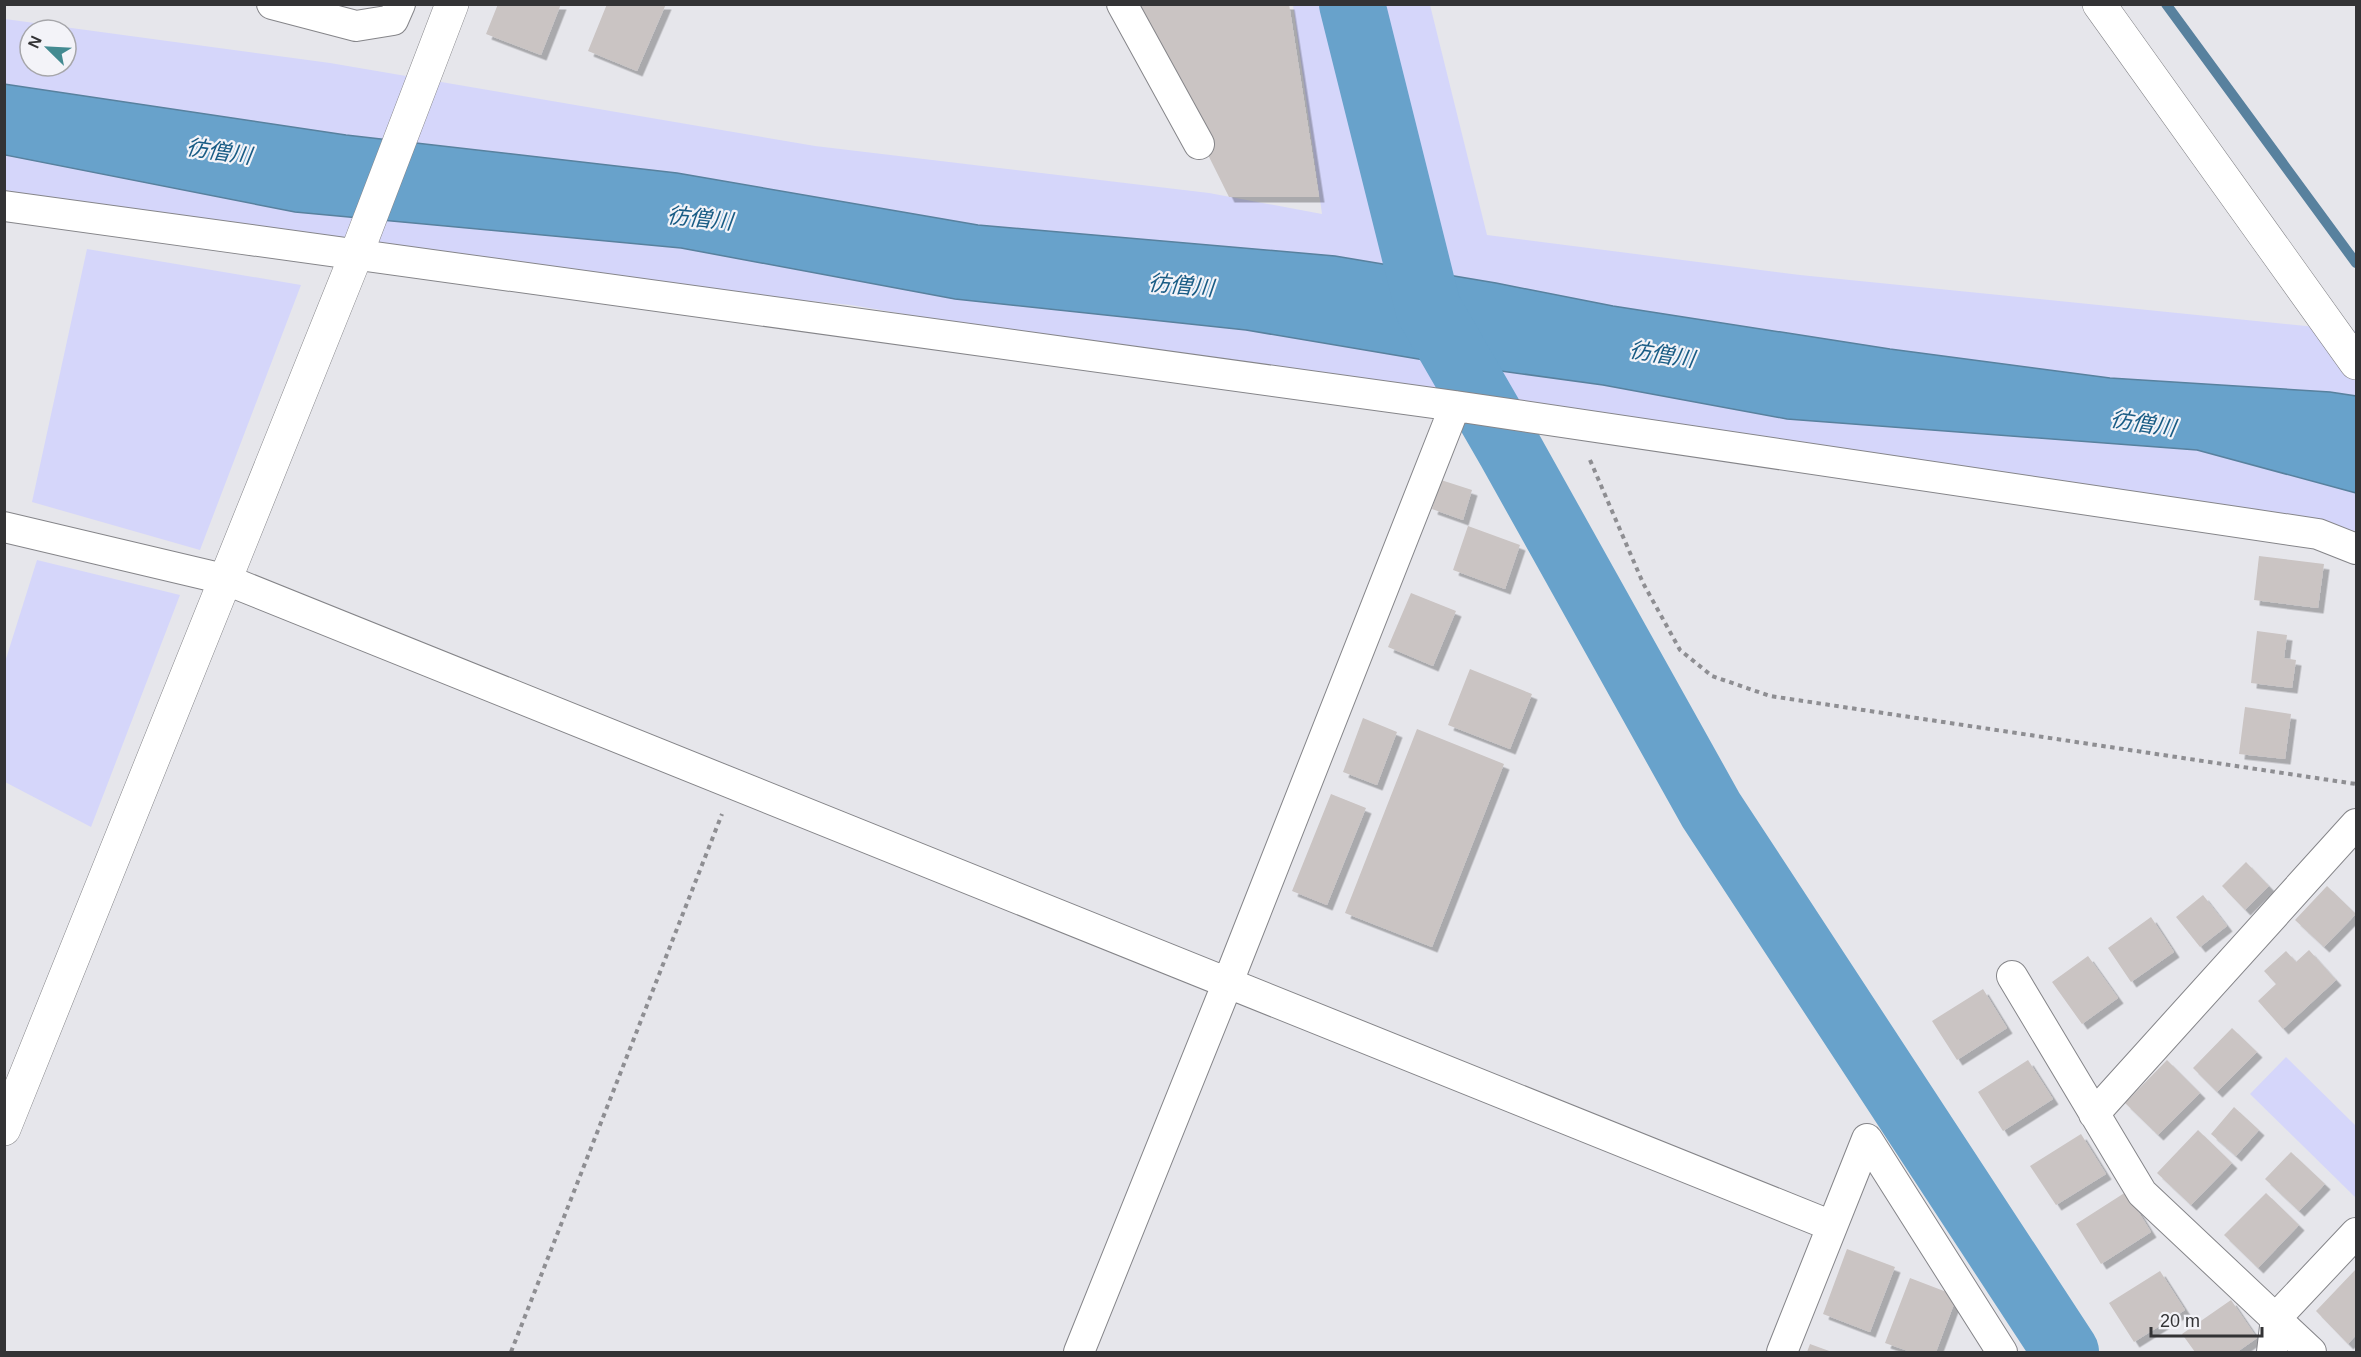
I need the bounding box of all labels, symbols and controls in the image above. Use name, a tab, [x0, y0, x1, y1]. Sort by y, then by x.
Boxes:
north arrow	[18, 18, 78, 78]
text: N	[25, 33, 45, 51]
water label: 彷僧川	[185, 135, 255, 169]
water label: 彷僧川	[666, 203, 736, 235]
water label: 彷僧川	[1147, 270, 1217, 301]
water label: 彷僧川	[1627, 337, 1698, 372]
water label: 彷僧川	[2108, 406, 2179, 441]
scale bar	[2151, 1300, 2262, 1338]
text: 20 m	[2160, 1311, 2200, 1331]

